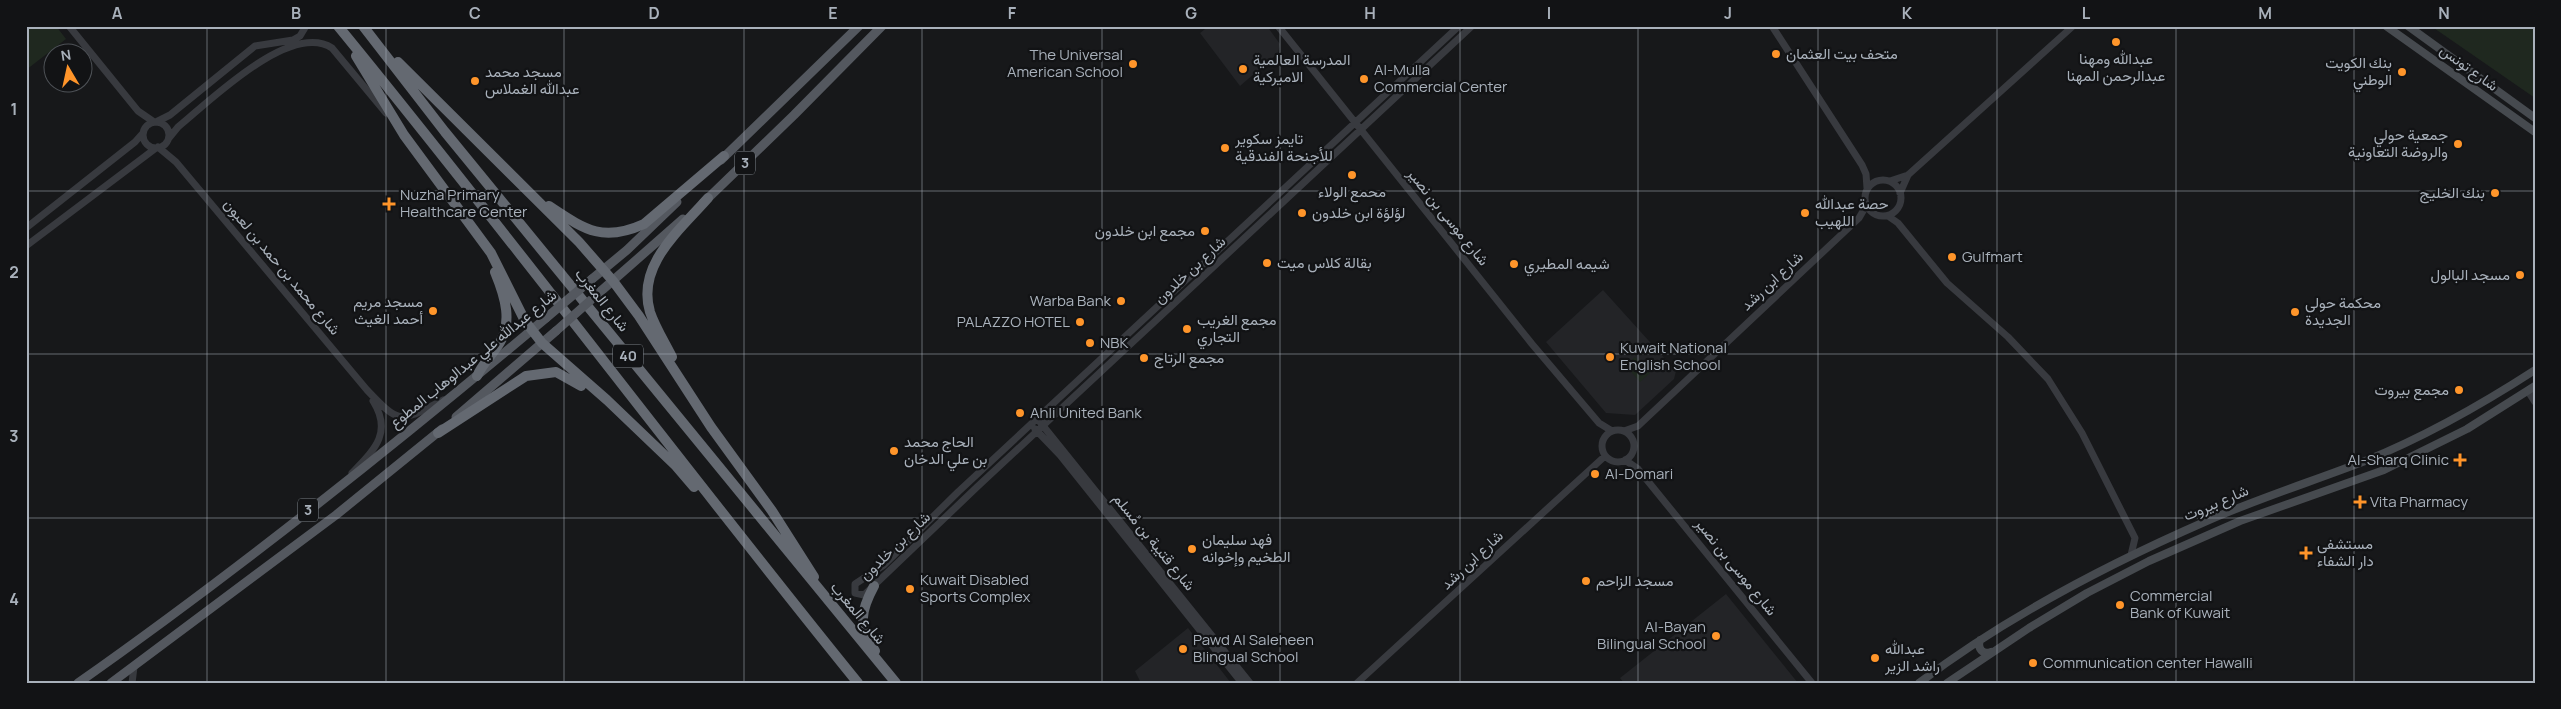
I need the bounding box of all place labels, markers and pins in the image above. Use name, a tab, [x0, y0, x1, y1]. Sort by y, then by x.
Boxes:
marker: عبدالله ومهنا عبدالرحمن المهنا	[2110, 36, 2122, 48]
place label: متحف بيت العثمان	[1786, 43, 1898, 64]
place label: The Universal American School	[1007, 44, 1123, 82]
marker: متحف بيت العثمان	[1770, 48, 1782, 60]
place label: عبدالله ومهنا عبدالرحمن المهنا	[2067, 48, 2166, 86]
place label: المدرسة العالمية الاميركية	[1253, 49, 1350, 87]
place label: بنك الكويت الوطني	[2325, 52, 2392, 93]
marker: The Universal American School	[1127, 58, 1139, 70]
place label: Al-Mulla Commercial Center	[1374, 59, 1508, 97]
place label: مسجد محمد عبدالله الغملاس	[485, 61, 580, 99]
marker: المدرسة العالمية الاميركية	[1237, 63, 1249, 75]
marker: بنك الكويت الوطني	[2396, 66, 2408, 78]
marker: Al-Mulla Commercial Center	[1358, 73, 1370, 85]
marker: مسجد محمد عبدالله الغملاس	[469, 75, 481, 87]
place label: جمعية حولي والروضة التعاونية	[2348, 124, 2448, 162]
place label: تايمز سكوير للأجنحة الفندقية	[1234, 128, 1333, 166]
marker: جمعية حولي والروضة التعاونية	[2452, 138, 2464, 150]
marker: تايمز سكوير للأجنحة الفندقية	[1219, 142, 1231, 154]
marker: محمع الولاء	[1346, 169, 1358, 181]
place label: محمع الولاء	[1318, 181, 1386, 203]
place label: بنك الخليج	[2420, 182, 2485, 204]
place label: Nuzha Primary Healthcare Center	[400, 184, 528, 222]
marker: بنك الخليج	[2489, 187, 2501, 199]
place label: حصة عبدالله اللهيب	[1815, 193, 1889, 231]
marker: Nuzha Primary Healthcare Center	[382, 197, 396, 211]
place label: لؤلؤة ابن خلدون	[1312, 202, 1405, 223]
marker: لؤلؤة ابن خلدون	[1296, 207, 1308, 219]
marker: حصة عبدالله اللهيب	[1799, 207, 1811, 219]
place label: مجمع ابن خلدون	[1095, 220, 1195, 242]
marker: مجمع ابن خلدون	[1199, 225, 1211, 237]
place label: Gulfmart	[1962, 246, 2023, 267]
marker: Gulfmart	[1946, 251, 1958, 263]
place label: بقالة كلاس ميت	[1277, 252, 1372, 273]
place label: شيمه المطيري	[1524, 253, 1610, 277]
marker: بقالة كلاس ميت	[1261, 257, 1273, 269]
marker: شيمه المطيري	[1508, 258, 1520, 270]
place label: مسجد البالول	[2431, 264, 2510, 285]
marker: مسجد البالول	[2514, 269, 2526, 281]
place label: Warba Bank	[1030, 290, 1112, 311]
place label: مسجد مريم أحمد الغيث	[353, 291, 424, 329]
place label: محكمة حولى الجديدة	[2305, 292, 2381, 330]
marker: Warba Bank	[1115, 295, 1127, 307]
marker: مسجد مريم أحمد الغيث	[427, 305, 439, 317]
marker: محكمة حولى الجديدة	[2289, 306, 2301, 318]
place label: مجمع الغريب التجاري	[1197, 309, 1277, 350]
place label: PALAZZO HOTEL	[957, 311, 1070, 332]
marker: PALAZZO HOTEL	[1074, 316, 1086, 328]
marker: مجمع الغريب التجاري	[1181, 323, 1193, 335]
place label: NBK	[1100, 332, 1128, 353]
marker: NBK	[1084, 337, 1096, 349]
place label: Kuwait National English School	[1620, 337, 1727, 375]
place label: مجمع الرتاج	[1154, 347, 1224, 369]
marker: Kuwait National English School	[1604, 351, 1616, 363]
marker: مجمع الرتاج	[1138, 352, 1150, 364]
place label: مجمع بيروت	[2374, 379, 2449, 401]
marker: مجمع بيروت	[2453, 384, 2465, 396]
place label: Ahli United Bank	[1030, 402, 1142, 423]
marker: Ahli United Bank	[1014, 407, 1026, 419]
place label: الحاج محمد بن علي الدخان	[904, 431, 987, 472]
marker: الحاج محمد بن علي الدخان	[888, 445, 900, 457]
place label: Al-Sharq Clinic	[2347, 449, 2449, 470]
marker: Al-Sharq Clinic	[2453, 453, 2467, 467]
place label: Al-Domari	[1605, 463, 1673, 484]
marker: Al-Domari	[1589, 468, 1601, 480]
place label: Vita Pharmacy	[2370, 491, 2468, 512]
marker: Vita Pharmacy	[2354, 496, 2366, 508]
place label: فهد سليمان الطخيم وإخوانه	[1202, 529, 1291, 567]
place label: مستشفى دار الشفاء	[2317, 533, 2374, 571]
marker: فهد سليمان الطخيم وإخوانه	[1186, 543, 1198, 555]
marker: مستشفى دار الشفاء	[2299, 546, 2313, 560]
place label: Kuwait Disabled Sports Complex	[920, 569, 1030, 607]
place label: مسجد الزاحم	[1596, 570, 1673, 591]
marker: مسجد الزاحم	[1580, 575, 1592, 587]
marker: Kuwait Disabled Sports Complex	[904, 583, 916, 595]
place label: Commercial Bank of Kuwait	[2130, 585, 2230, 623]
marker: Commercial Bank of Kuwait	[2114, 599, 2126, 611]
place label: Al-Bayan Bilingual School	[1597, 616, 1706, 654]
place label: Pawd Al Saleheen Blingual School	[1193, 629, 1314, 667]
marker: Al-Bayan Bilingual School	[1710, 630, 1722, 642]
place label: عبدالله راشد الزير	[1884, 638, 1940, 676]
marker: Pawd Al Saleheen Blingual School	[1177, 643, 1189, 655]
marker: عبدالله راشد الزير	[1869, 652, 1881, 664]
place label: Communication center Hawalli	[2043, 652, 2253, 673]
marker: Communication center Hawalli	[2027, 657, 2039, 669]

